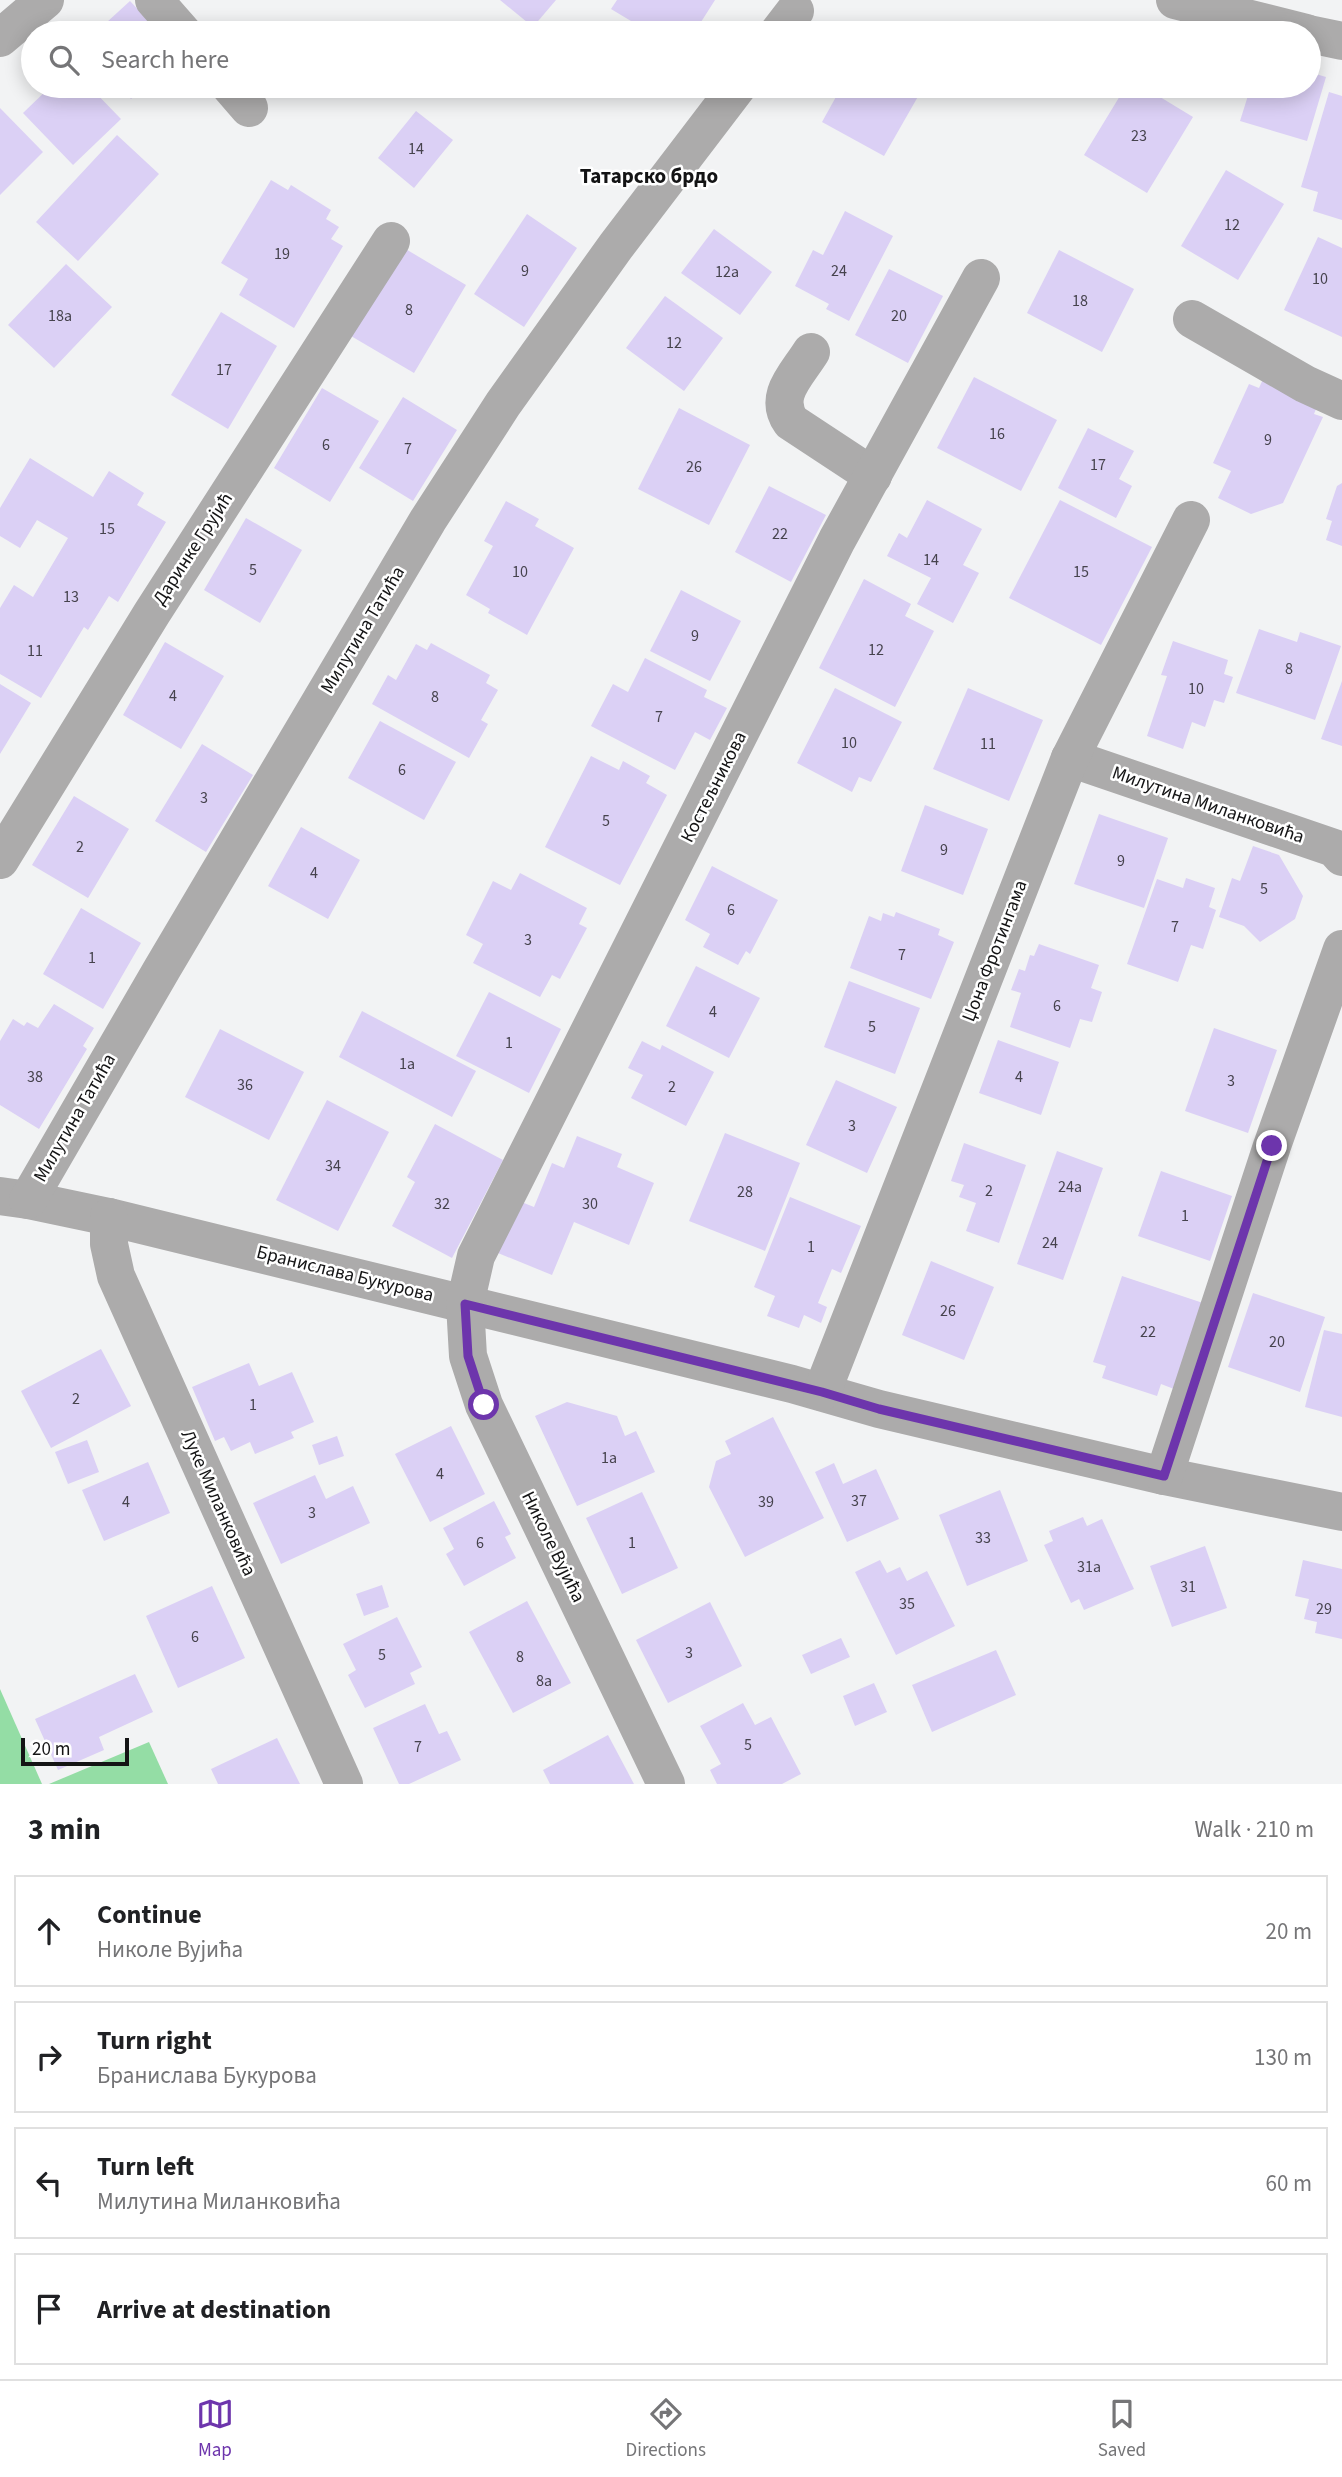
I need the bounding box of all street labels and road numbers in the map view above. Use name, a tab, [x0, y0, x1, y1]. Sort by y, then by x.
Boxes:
street label: Даринке Грујић	[146, 487, 240, 611]
street label: Милутина Татића	[314, 561, 412, 699]
street label: Костељникова	[674, 727, 754, 847]
street label: Милутина Миланковића	[1108, 759, 1308, 851]
street label: Џона Фротингама	[956, 876, 1034, 1026]
street label: Милутина Татића	[27, 1049, 123, 1187]
street label: Бранислава Букурова	[254, 1239, 436, 1309]
street label: Луке Миланковића	[174, 1426, 262, 1580]
street label: Николе Вујића	[514, 1487, 592, 1607]

